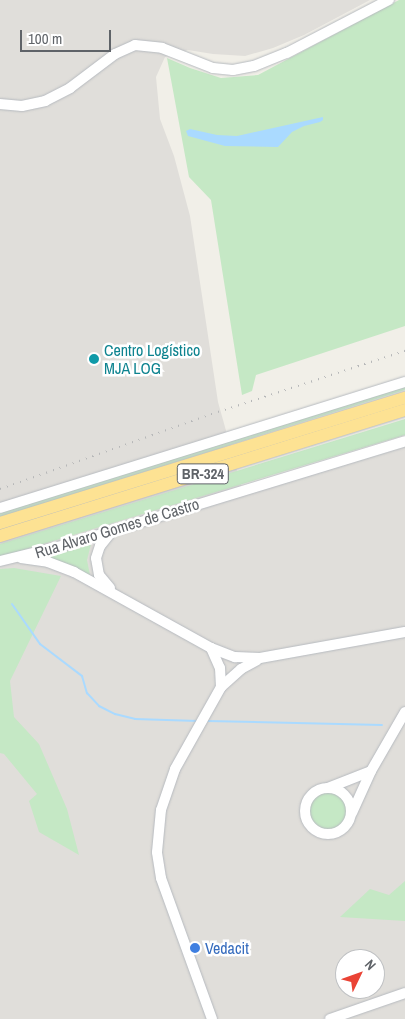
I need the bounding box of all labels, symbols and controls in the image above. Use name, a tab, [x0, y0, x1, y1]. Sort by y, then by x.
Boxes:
scale bar	[22, 20, 114, 52]
text: 100 m	[28, 28, 62, 49]
place label: Centro Logístico MJA LOG	[104, 340, 200, 378]
marker: Centro Logístico MJA LOG	[88, 353, 100, 365]
road number: BR-324	[177, 462, 229, 486]
street label: Rua Alvaro Gomes de Castro	[32, 494, 202, 562]
place label: Vedacit	[205, 938, 249, 958]
marker: Vedacit	[189, 942, 201, 954]
north arrow	[335, 949, 385, 999]
text: N	[361, 956, 380, 974]

